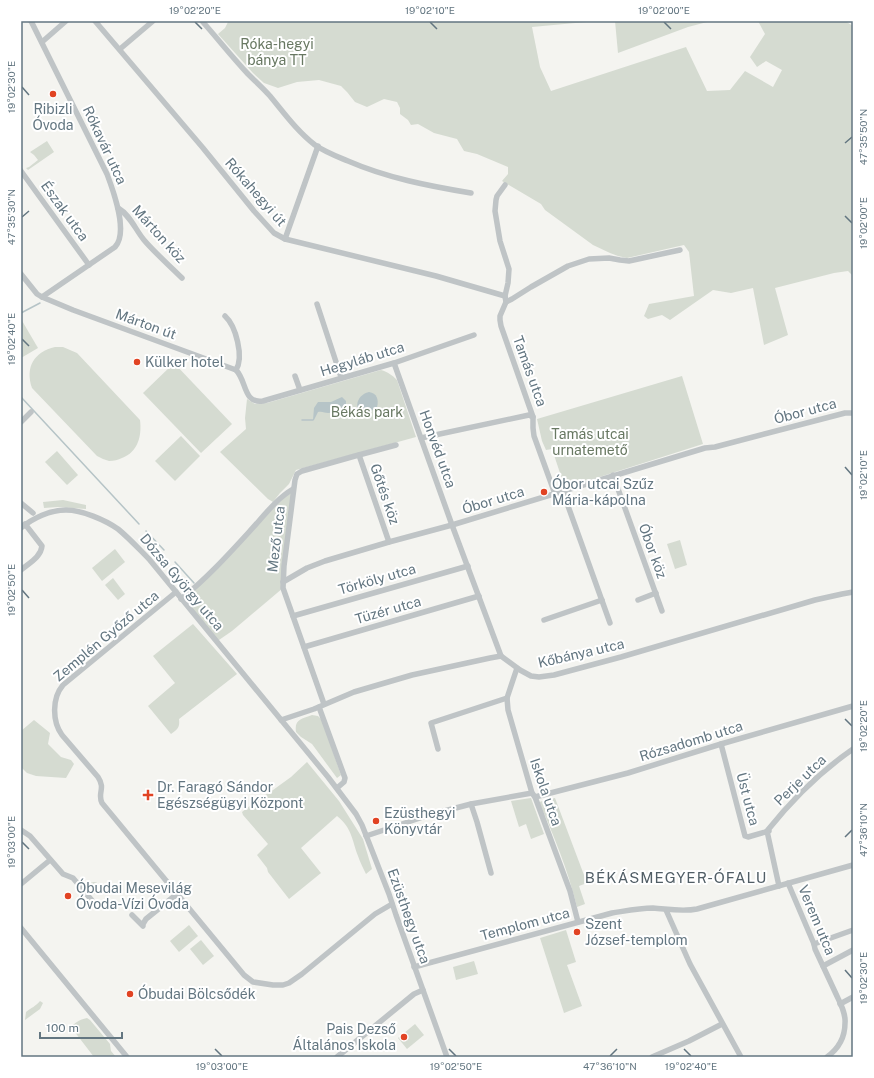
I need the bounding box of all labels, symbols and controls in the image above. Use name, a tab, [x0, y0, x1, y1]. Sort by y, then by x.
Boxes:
text: 19°02'20"E	[169, 4, 221, 16]
text: 19°02'10"E	[405, 4, 455, 16]
text: 19°02'00"E	[638, 4, 690, 16]
park label: Róka-hegyi bánya TT	[240, 36, 314, 68]
text: 19°02'30"E	[5, 61, 17, 113]
marker: Ribizli Óvoda	[48, 89, 58, 99]
place label: Ribizli Óvoda	[32, 101, 74, 133]
street label: Rókavár utca	[80, 103, 130, 187]
text: 47°35'50"N	[857, 109, 869, 165]
street label: Rókahegyi út	[222, 155, 290, 229]
street label: Észak utca	[38, 177, 93, 244]
text: 47°35'30"N	[5, 189, 17, 245]
text: 19°02'00"E	[857, 197, 869, 249]
street label: Márton köz	[129, 202, 189, 266]
street label: Márton út	[113, 306, 179, 342]
text: 19°02'40"E	[5, 313, 17, 365]
street label: Tamás utca	[510, 333, 550, 409]
street label: Hegyláb utca	[318, 339, 406, 379]
place label: Külker hotel	[145, 354, 224, 370]
marker: Külker hotel	[132, 357, 142, 367]
street label: Óbor utca	[772, 393, 838, 427]
park label: Békás park	[331, 404, 403, 420]
street label: Honvéd utca	[417, 408, 459, 490]
park label: Tamás utcai urnatemető	[551, 426, 629, 458]
text: 19°02'10"E	[857, 450, 869, 500]
street label: Gőtés köz	[367, 461, 403, 527]
place label: Óbor utcai Szűz Mária-kápolna	[552, 474, 654, 508]
street label: Óbor utca	[459, 481, 526, 517]
marker: Óbor utcai Szűz Mária-kápolna	[539, 487, 549, 497]
street label: Mező utca	[264, 505, 288, 573]
street label: Óbor köz	[636, 521, 672, 581]
street label: Dózsa György utca	[137, 530, 227, 634]
street label: Törköly utca	[337, 560, 417, 598]
text: 19°02'50"E	[5, 564, 17, 616]
street label: Zemplén Győző utca	[50, 587, 162, 685]
street label: Tüzér utca	[353, 593, 423, 627]
street label: Kőbánya utca	[536, 635, 626, 671]
text: 19°02'20"E	[857, 700, 869, 752]
street label: Rózsadomb utca	[637, 718, 745, 764]
street label: Perje utca	[771, 751, 829, 809]
street label: Iskola utca	[527, 756, 565, 828]
street label: Üst utca	[733, 770, 765, 827]
place label: Dr. Faragó Sándor Egészségügyi Központ	[157, 779, 303, 811]
marker: Dr. Faragó Sándor Egészségügyi Központ	[142, 789, 154, 801]
text: 47°36'10"N	[857, 803, 869, 857]
place label: Ezüsthegyi Könyvtár	[384, 805, 456, 837]
text: 19°03'00"E	[5, 816, 17, 868]
marker: Ezüsthegyi Könyvtár	[371, 816, 381, 826]
street label: Ezüsthegy utca	[384, 866, 434, 966]
district label: BÉKÁSMEGYER-ÓFALU	[585, 868, 767, 886]
place label: Óbudai Mesevilág Óvoda-Vízi Óvoda	[76, 878, 192, 912]
street label: Verem utca	[795, 883, 839, 957]
marker: Óbudai Mesevilág Óvoda-Vízi Óvoda	[63, 891, 73, 901]
street label: Templom utca	[479, 904, 571, 944]
place label: Szent József-templom	[585, 916, 688, 948]
marker: Szent József-templom	[572, 927, 582, 937]
text: 19°02'30"E	[857, 952, 869, 1004]
place label: Óbudai Bölcsődék	[138, 984, 256, 1002]
marker: Óbudai Bölcsődék	[125, 989, 135, 999]
scale bar	[40, 1014, 122, 1040]
text: 100 m	[46, 1021, 79, 1035]
place label: Pais Dezső Általános Iskola	[293, 1021, 396, 1053]
marker: Pais Dezső Általános Iskola	[399, 1032, 409, 1042]
text: 19°03'00"E	[196, 1060, 248, 1072]
text: 19°02'50"E	[430, 1060, 482, 1072]
text: 47°36'10"N	[583, 1060, 637, 1072]
text: 19°02'40"E	[665, 1060, 717, 1072]

